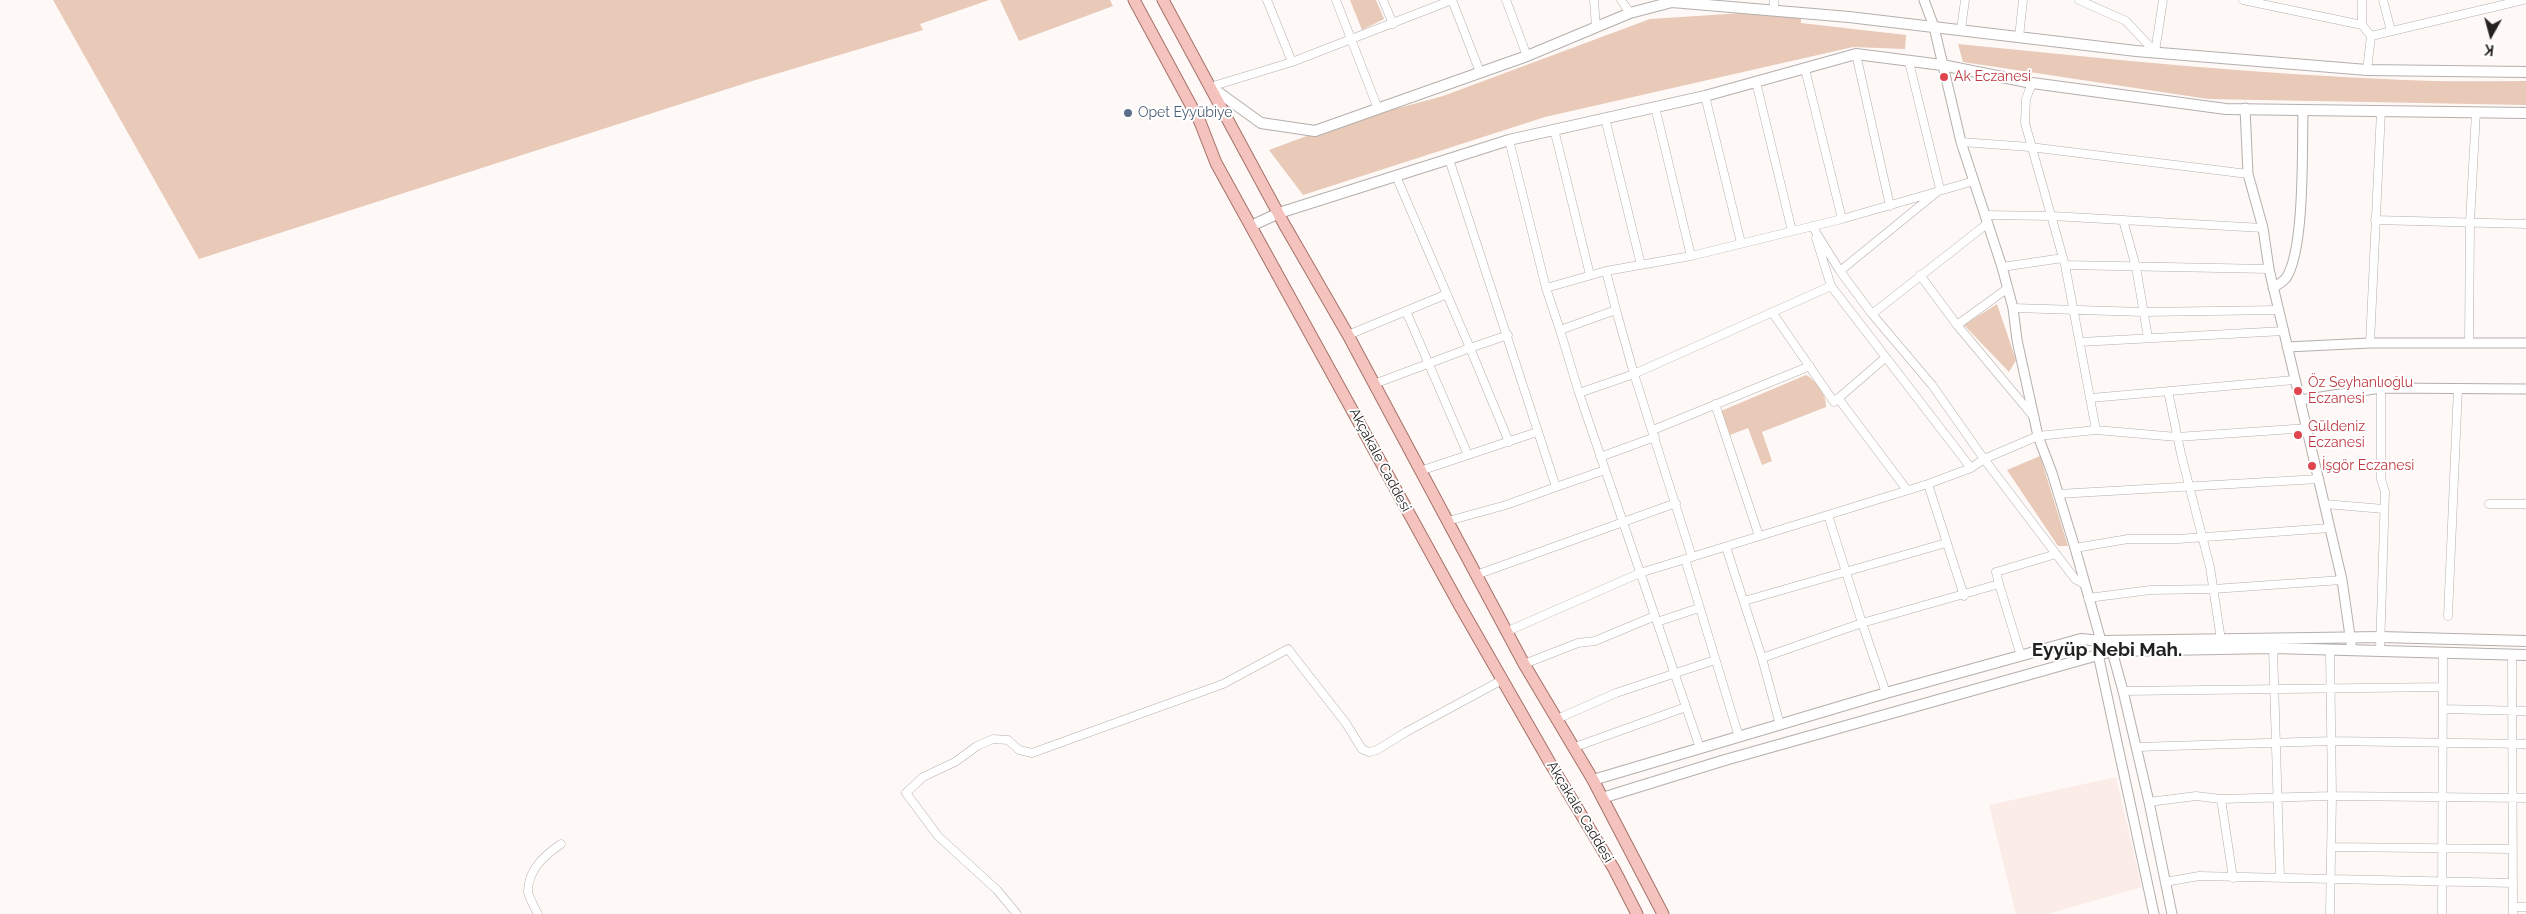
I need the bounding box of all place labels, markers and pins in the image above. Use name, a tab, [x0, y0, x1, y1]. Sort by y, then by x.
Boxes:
place label: Ak Eczanesi	[1954, 69, 2031, 85]
marker: Ak Eczanesi	[1938, 71, 1950, 83]
place label: Opet Eyyübiye	[1138, 105, 1232, 121]
marker: Opet Eyyübiye	[1122, 107, 1134, 119]
place label: Öz Seyhanlıoğlu Eczanesi	[2308, 375, 2413, 408]
marker: Öz Seyhanlıoğlu Eczanesi	[2292, 385, 2304, 397]
place label: Güldeniz Eczanesi	[2308, 419, 2365, 452]
marker: Güldeniz Eczanesi	[2292, 429, 2304, 441]
place label: İşgör Eczanesi	[2322, 458, 2414, 474]
marker: İşgör Eczanesi	[2306, 460, 2318, 472]

